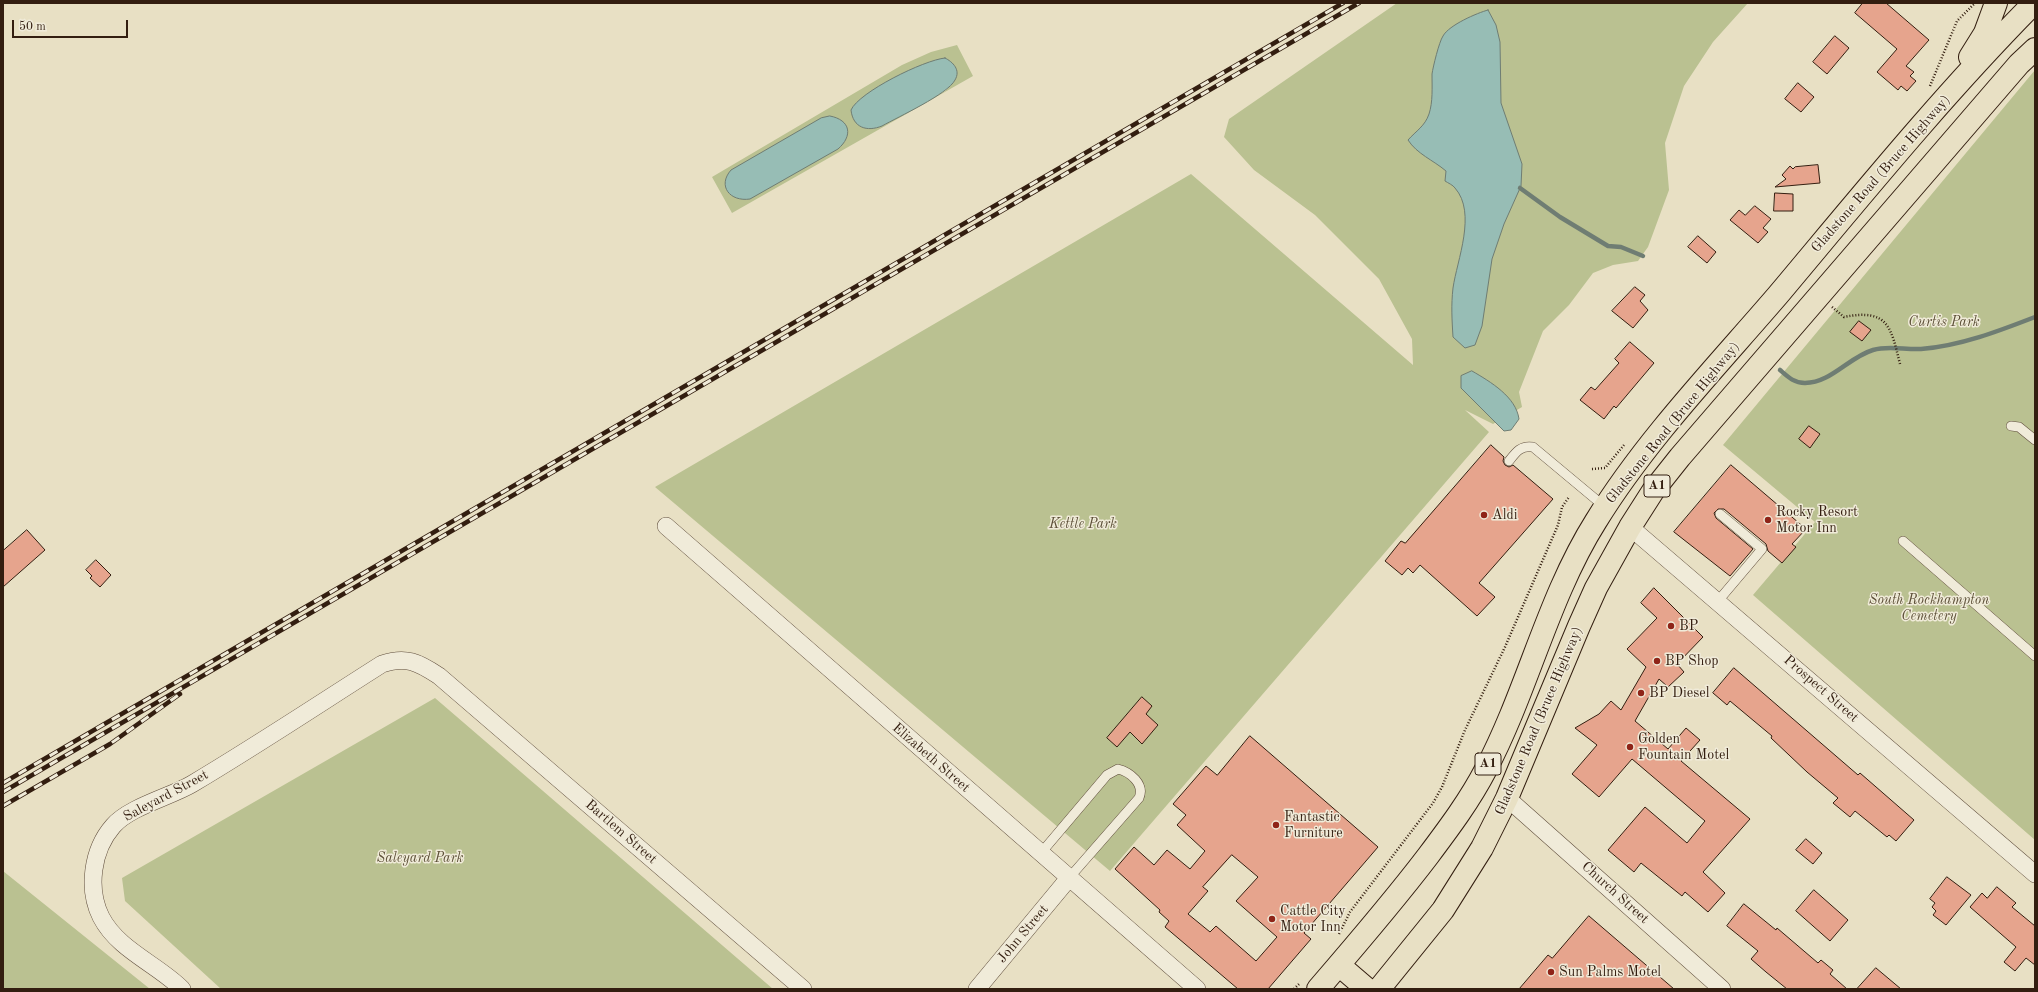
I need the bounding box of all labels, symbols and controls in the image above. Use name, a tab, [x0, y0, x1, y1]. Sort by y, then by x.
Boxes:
scale bar	[14, 12, 130, 38]
text: 50 m	[19, 21, 46, 33]
street label: Gladstone Road (Bruce Highway)	[1808, 92, 1954, 256]
park label: Curtis Park	[1908, 314, 1980, 330]
street label: Gladstone Road (Bruce Highway)	[1603, 339, 1743, 507]
road number: A1	[1644, 475, 1670, 497]
place label: Rocky Resort Motor Inn	[1776, 504, 1858, 536]
place label: Aldi	[1492, 507, 1518, 523]
marker: Aldi	[1479, 510, 1489, 520]
marker: Rocky Resort Motor Inn	[1763, 515, 1773, 525]
park label: Kettle Park	[1049, 516, 1117, 532]
park label: South Rockhampton Cemetery	[1869, 592, 1989, 624]
place label: BP	[1679, 618, 1698, 634]
marker: BP	[1666, 621, 1676, 631]
street label: Gladstone Road (Bruce Highway)	[1492, 624, 1586, 818]
street label: Prospect Street	[1780, 652, 1862, 726]
place label: BP Shop	[1665, 653, 1719, 669]
marker: BP Shop	[1652, 656, 1662, 666]
place label: BP Diesel	[1649, 685, 1710, 701]
marker: BP Diesel	[1636, 688, 1646, 698]
street label: Elizabeth Street	[889, 720, 973, 796]
place label: Golden Fountain Motel	[1638, 731, 1729, 764]
marker: Golden Fountain Motel	[1625, 742, 1635, 752]
road number: A1	[1475, 753, 1501, 775]
street label: Saleyard Street	[121, 767, 211, 825]
street label: Bartlem Street	[582, 796, 660, 868]
place label: Fantastic Furniture	[1284, 809, 1343, 842]
marker: Fantastic Furniture	[1271, 820, 1281, 830]
park label: Saleyard Park	[377, 850, 463, 866]
street label: Church Street	[1578, 858, 1652, 928]
street label: John Street	[994, 902, 1052, 966]
place label: Cattle City Motor Inn	[1280, 903, 1346, 936]
marker: Cattle City Motor Inn	[1267, 914, 1277, 924]
place label: Sun Palms Motel	[1559, 964, 1661, 980]
marker: Sun Palms Motel	[1546, 967, 1556, 977]

